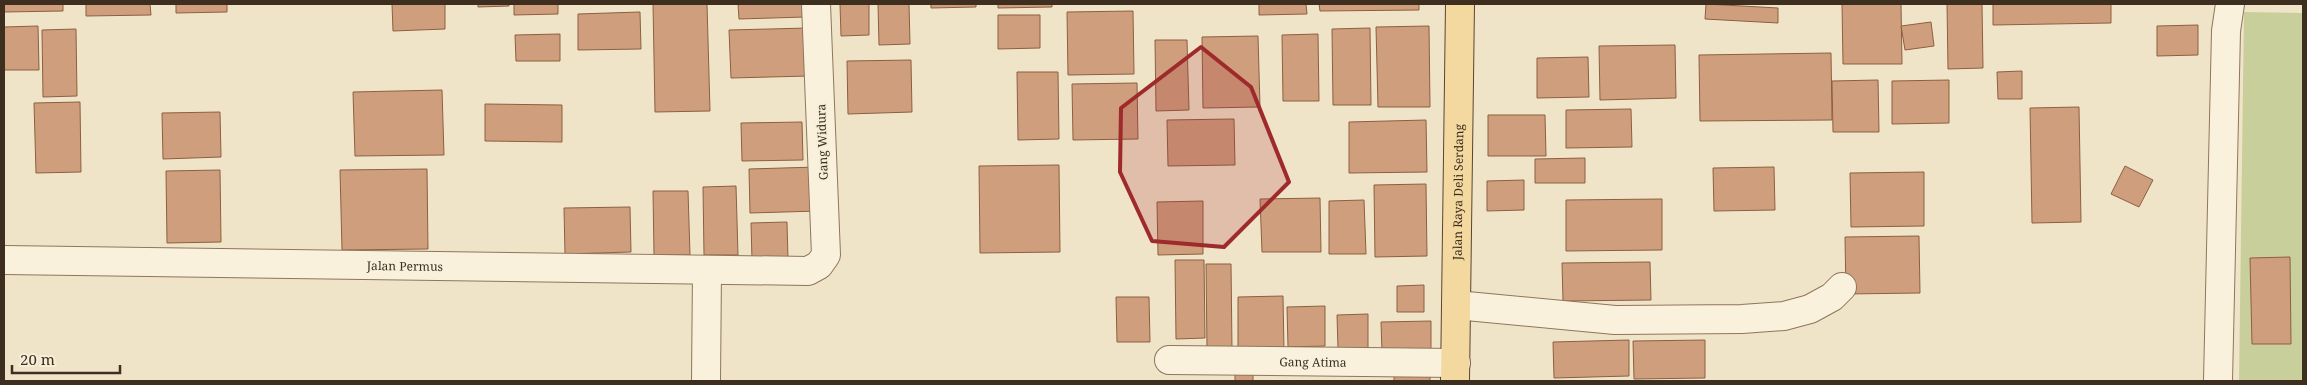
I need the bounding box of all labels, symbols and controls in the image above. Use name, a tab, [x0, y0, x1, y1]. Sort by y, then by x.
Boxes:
street label: Gang Widura	[812, 103, 832, 180]
street label: Jalan Raya Deli Serdang	[1448, 123, 1467, 261]
street label: Jalan Permus	[366, 256, 443, 275]
scale bar	[12, 342, 120, 374]
text: 20 m	[20, 349, 55, 369]
street label: Gang Atima	[1279, 353, 1347, 370]

